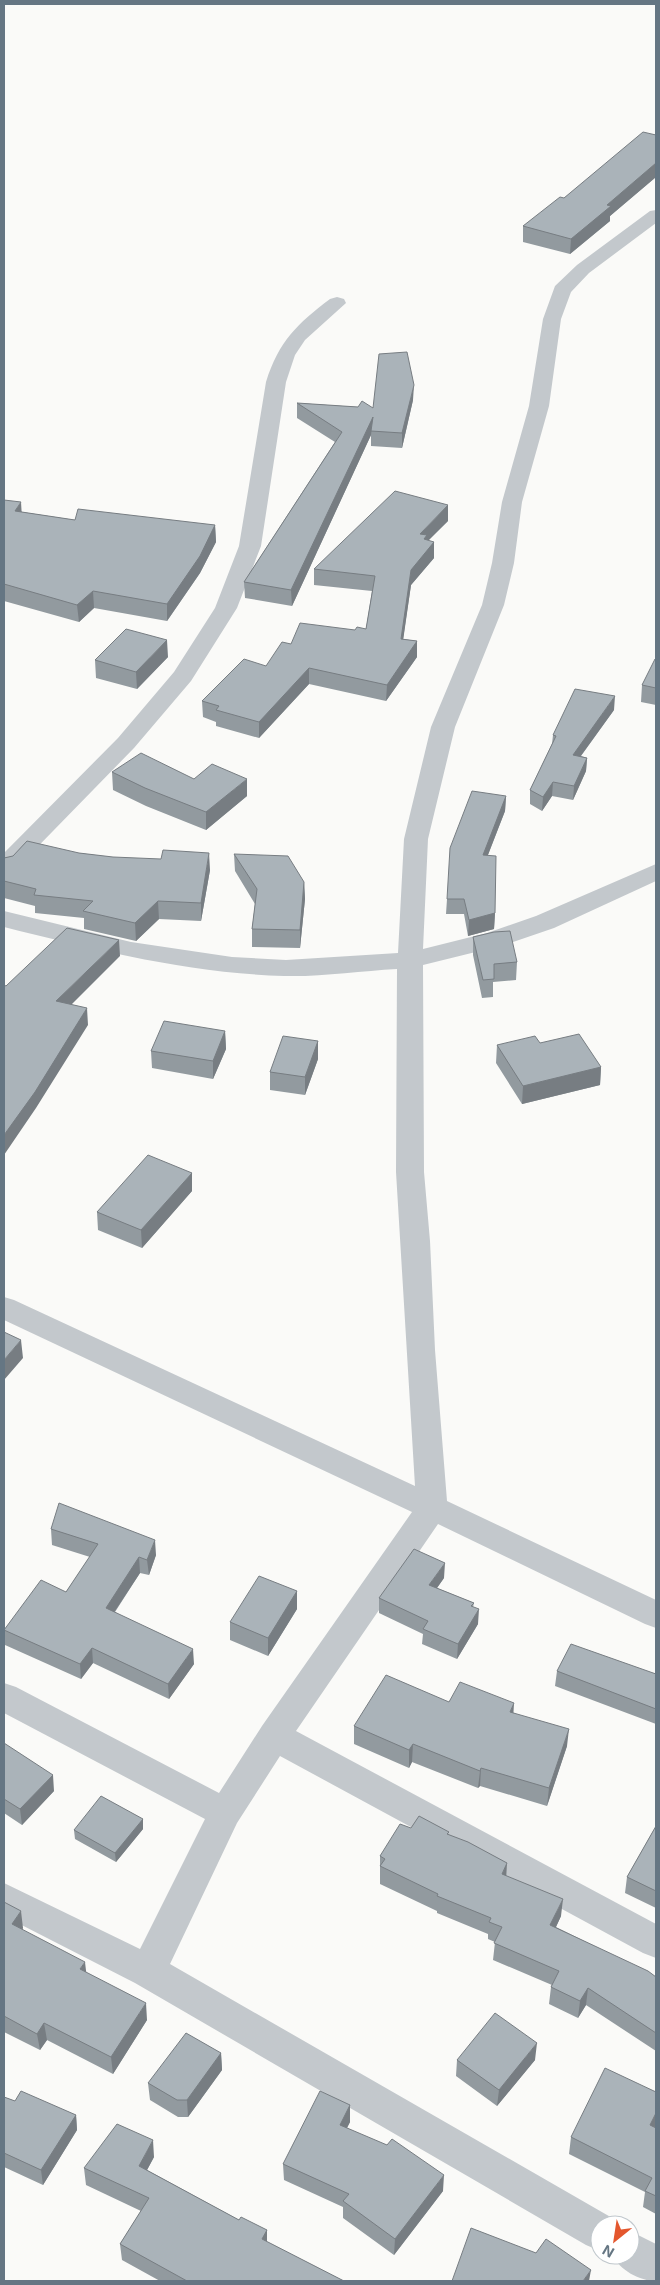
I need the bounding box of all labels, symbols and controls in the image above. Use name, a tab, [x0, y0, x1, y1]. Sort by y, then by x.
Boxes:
north arrow	[590, 2215, 640, 2265]
text: N	[599, 2242, 617, 2262]

